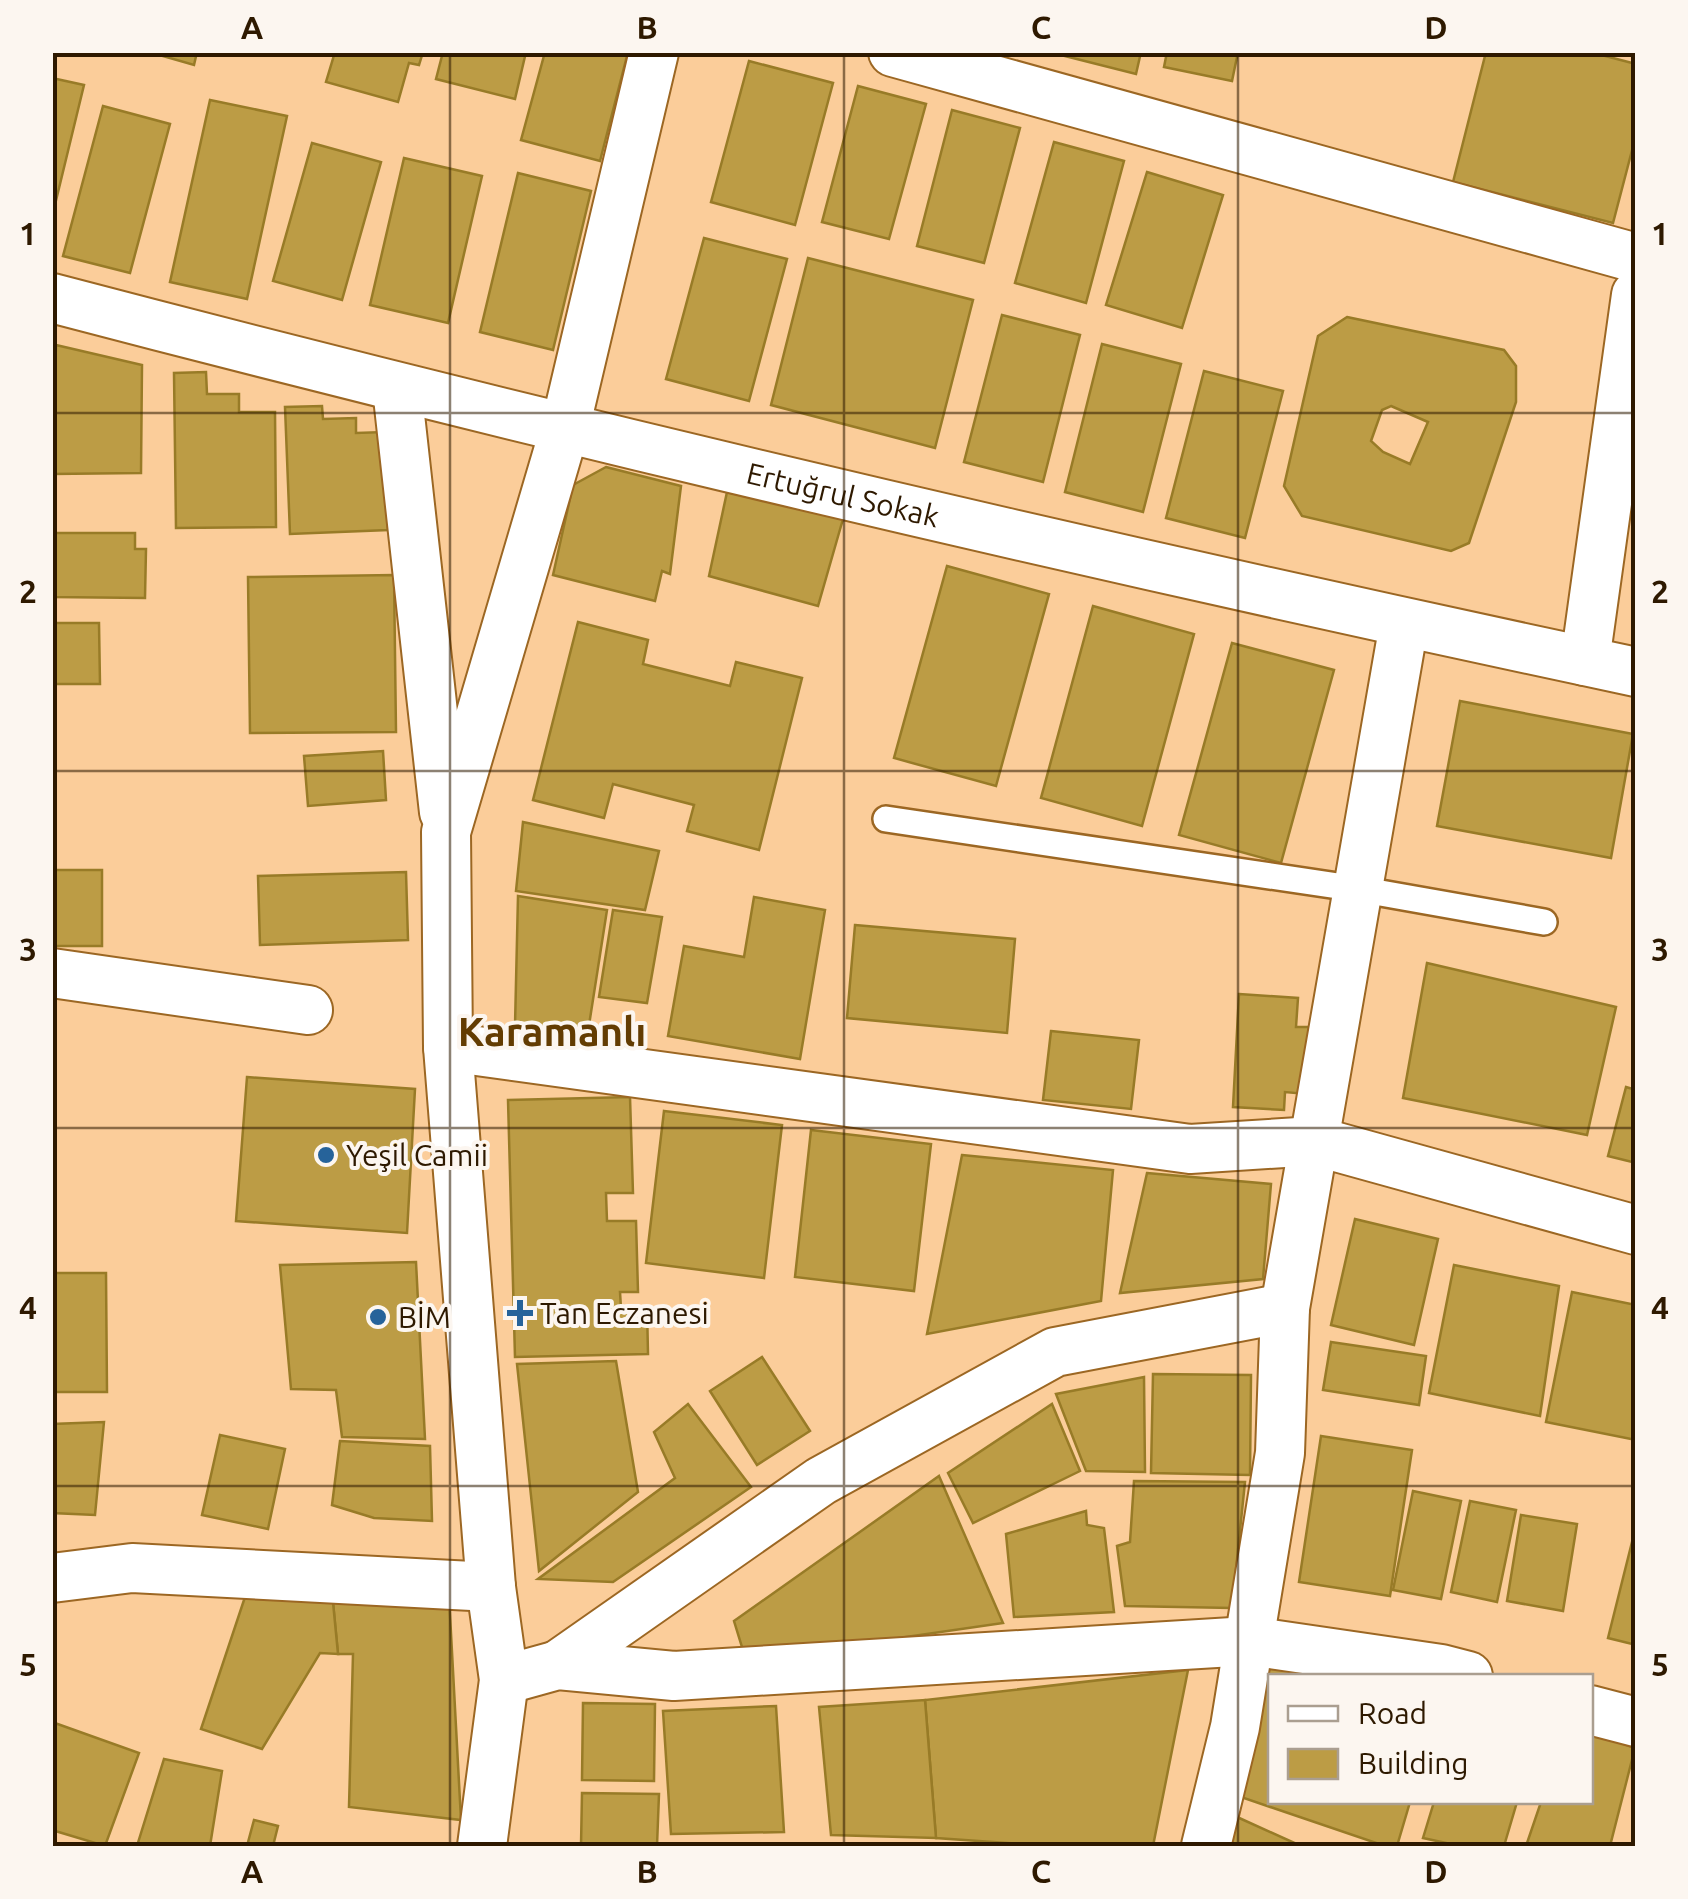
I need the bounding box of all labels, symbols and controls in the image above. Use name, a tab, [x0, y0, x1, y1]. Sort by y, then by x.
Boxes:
text: A	[241, 9, 264, 45]
text: B	[636, 9, 658, 45]
text: C	[1031, 9, 1051, 45]
text: D	[1424, 9, 1448, 45]
text: 1	[19, 215, 37, 251]
text: 1	[1651, 215, 1669, 251]
street label: Ertuğrul Sokak	[743, 455, 943, 534]
text: 2	[19, 573, 37, 609]
text: 2	[1651, 573, 1669, 609]
text: 3	[19, 931, 37, 967]
text: 3	[1651, 931, 1669, 967]
district label: Karamanlı	[458, 1009, 646, 1054]
place label: Yeşil Camii	[346, 1138, 488, 1172]
marker: Yeşil Camii	[315, 1144, 337, 1166]
text: 4	[19, 1289, 37, 1325]
text: 4	[1651, 1289, 1669, 1325]
place label: Tan Eczanesi	[540, 1296, 709, 1330]
place label: BİM	[398, 1300, 451, 1334]
marker: Tan Eczanesi	[509, 1302, 531, 1324]
marker: BİM	[367, 1306, 389, 1328]
text: 5	[19, 1646, 37, 1682]
text: 5	[1651, 1646, 1669, 1682]
legend	[1268, 1674, 1593, 1804]
text: Road	[1358, 1696, 1427, 1730]
text: Building	[1358, 1746, 1469, 1780]
text: A	[241, 1853, 264, 1889]
text: B	[636, 1853, 658, 1889]
text: C	[1031, 1853, 1051, 1889]
text: D	[1424, 1853, 1448, 1889]

